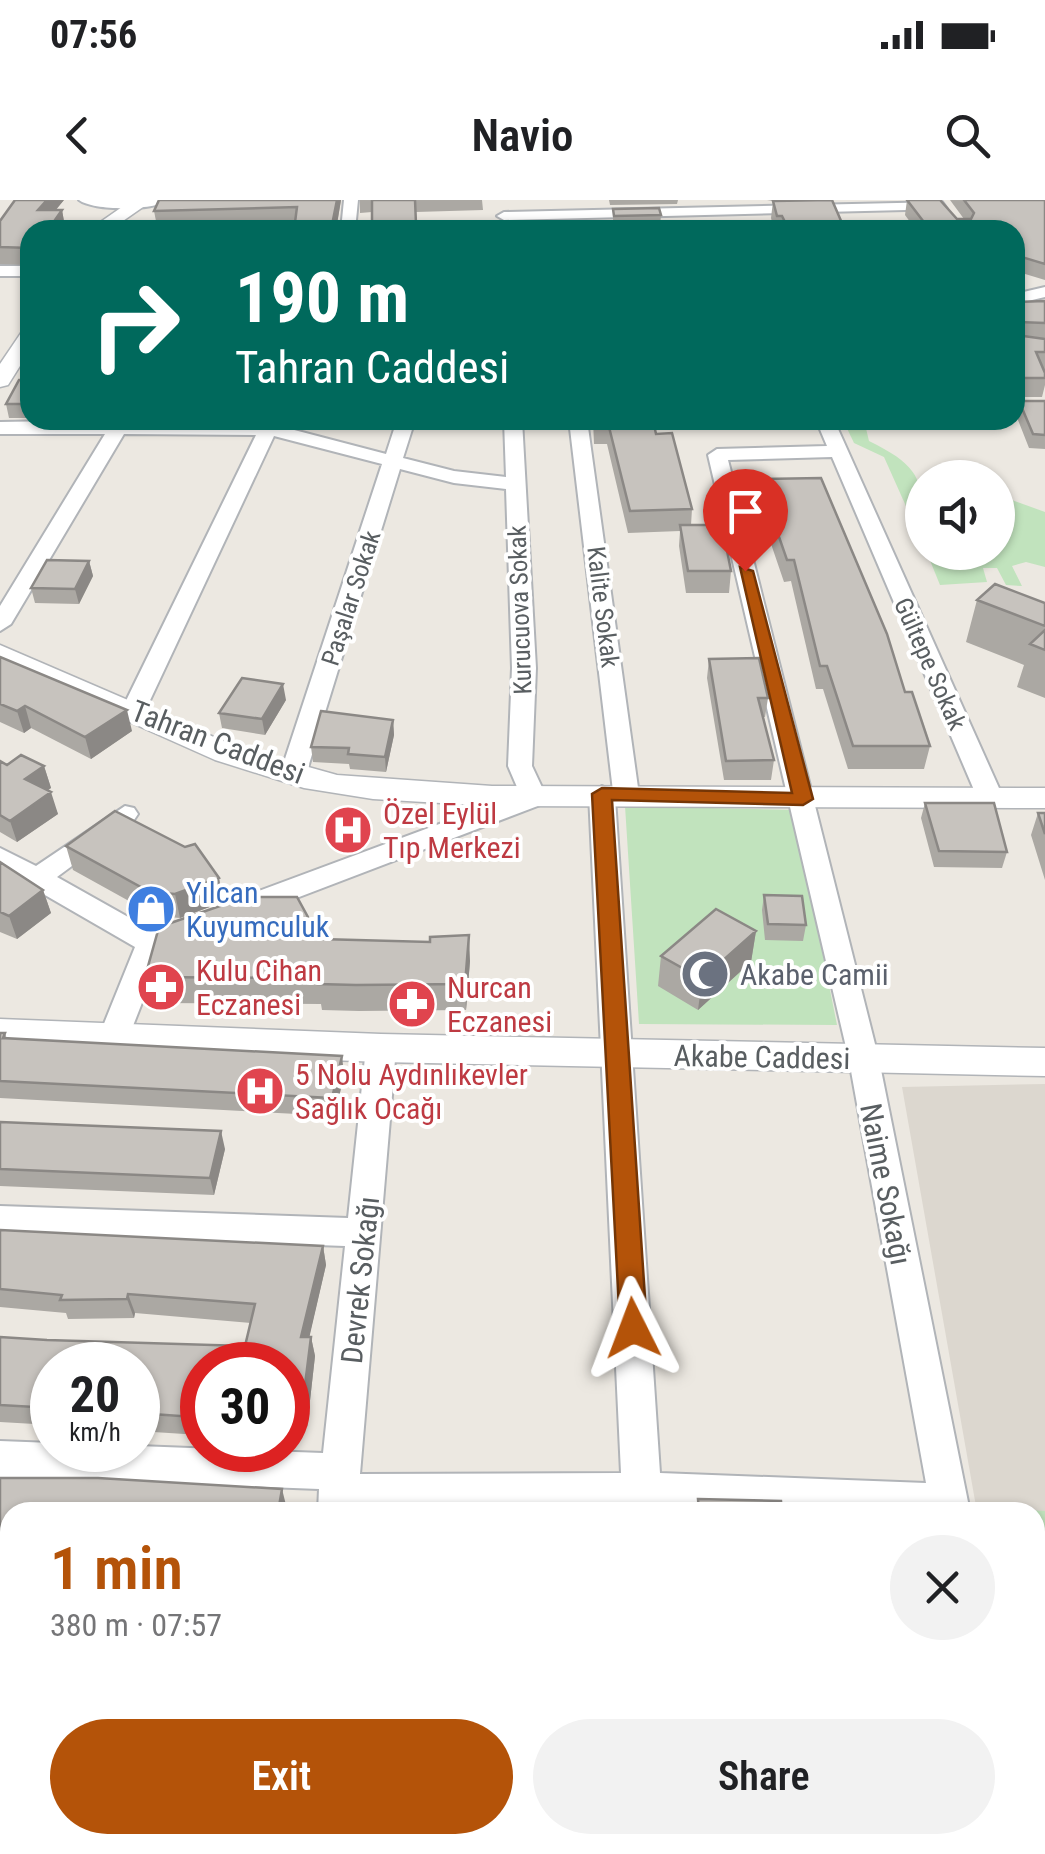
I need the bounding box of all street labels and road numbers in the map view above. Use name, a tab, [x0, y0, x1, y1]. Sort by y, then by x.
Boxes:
street label: Kurucuova Sokak	[503, 524, 537, 695]
street label: Paşalar Sokak	[316, 526, 387, 669]
street label: Kalite Sokak	[581, 545, 625, 670]
street label: Gültepe Sokak	[888, 593, 972, 735]
street label: Tahran Caddesi	[126, 693, 310, 791]
street label: Akabe Caddesi	[673, 1038, 851, 1076]
street label: Naime Sokağı	[853, 1100, 919, 1268]
street label: Devrek Sokağı	[334, 1195, 386, 1365]

